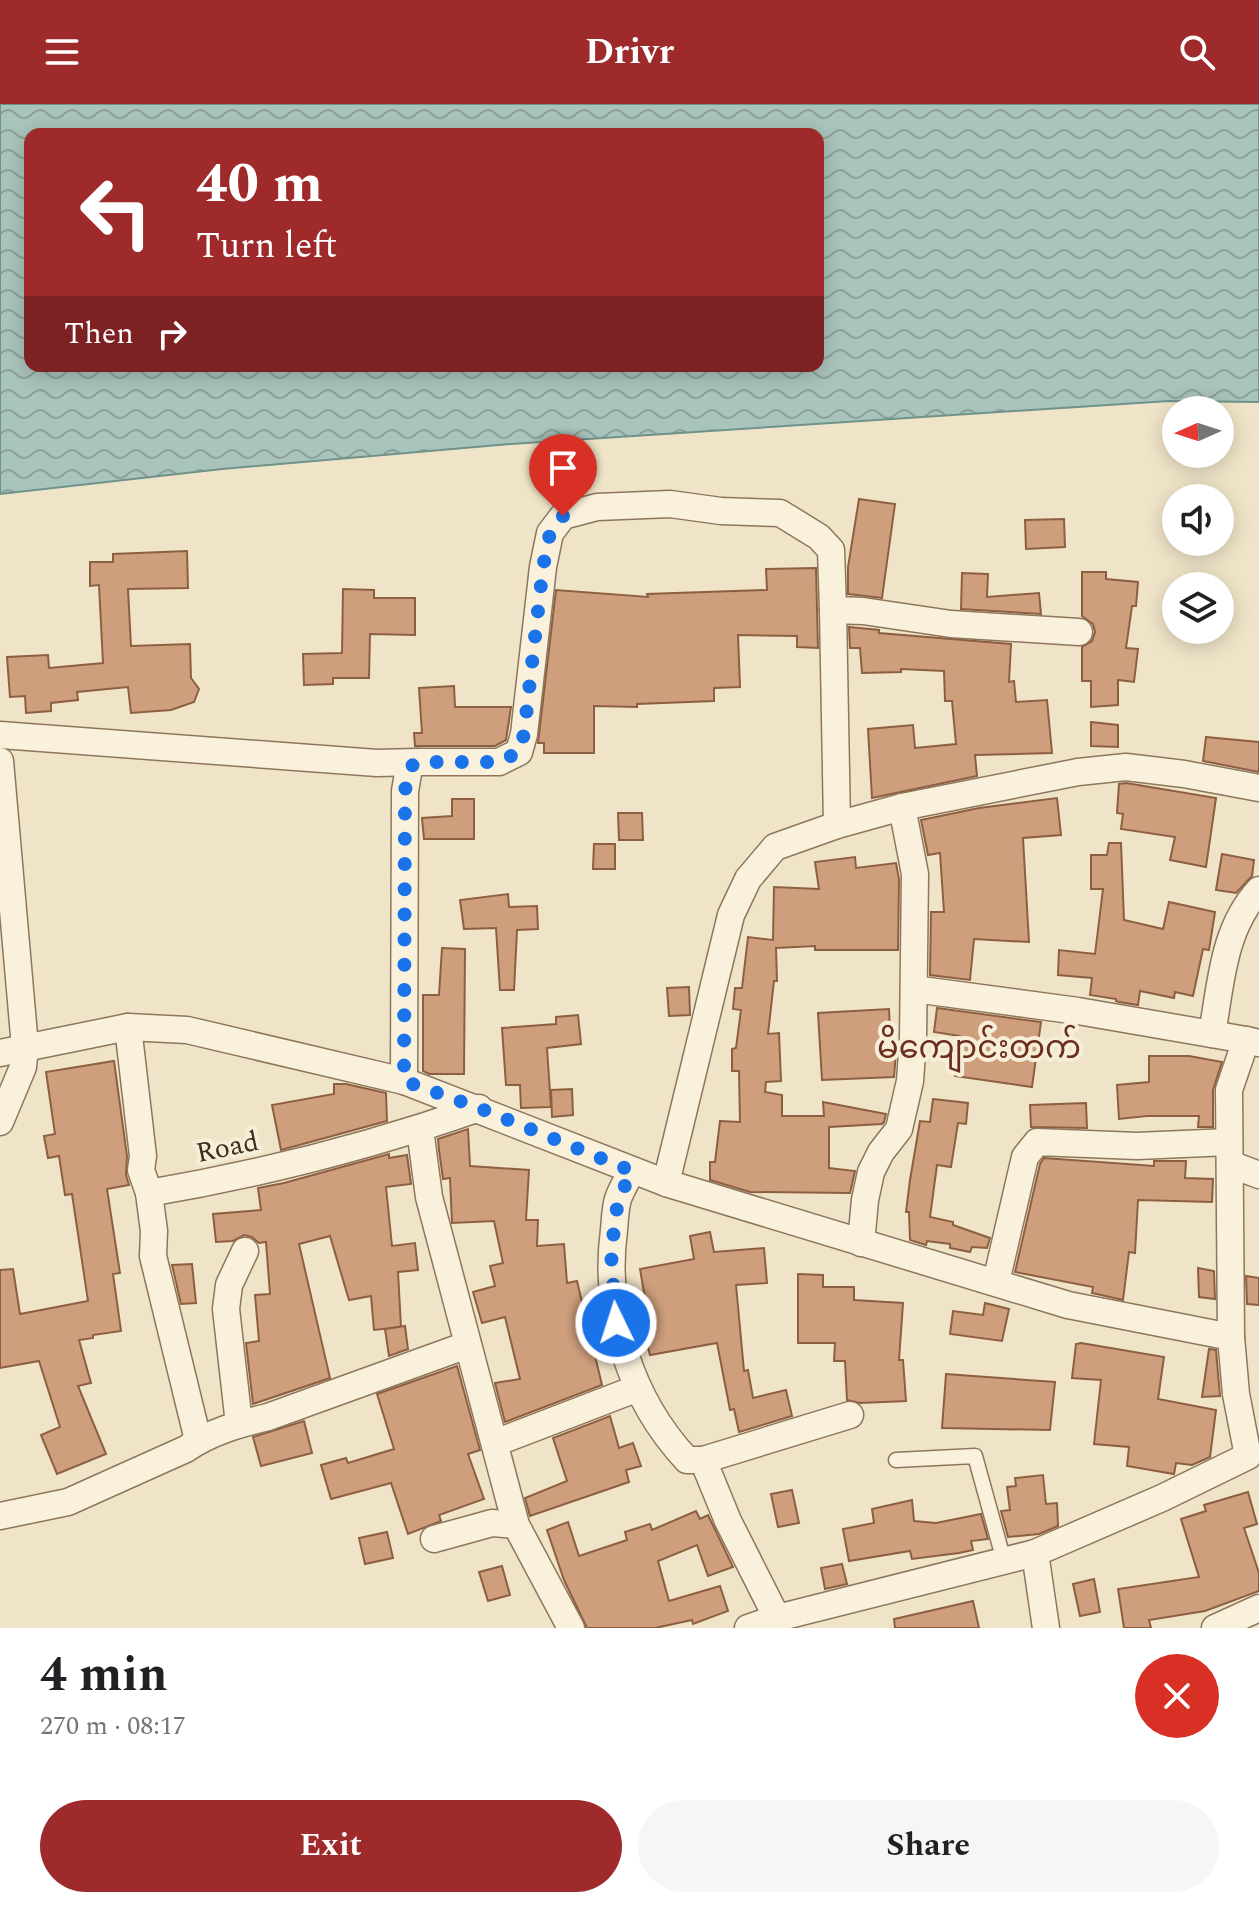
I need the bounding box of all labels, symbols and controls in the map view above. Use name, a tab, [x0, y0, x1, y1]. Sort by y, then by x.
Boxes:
text: Drivr	[585, 25, 674, 80]
icon: menu	[40, 30, 84, 74]
icon: search	[1175, 30, 1219, 74]
text: 40 m	[196, 142, 323, 227]
icon: left	[64, 160, 168, 264]
text: Turn left	[196, 219, 337, 274]
text: Then	[64, 311, 134, 357]
icon: right	[150, 312, 194, 356]
north arrow	[1162, 396, 1234, 468]
map controls	[1162, 396, 1234, 644]
pin	[529, 434, 597, 516]
icon: arrive	[541, 446, 585, 490]
button: sound	[1162, 484, 1234, 556]
button: layers	[1162, 572, 1234, 644]
district label: မိကျောင်းတက်	[877, 1024, 1081, 1073]
street label: Road	[192, 1120, 263, 1175]
position arrow	[574, 1281, 658, 1365]
text: 4 min	[40, 1639, 168, 1712]
button: close	[1135, 1654, 1219, 1738]
text: 270 m · 08:17	[40, 1706, 186, 1746]
button: Exit	[40, 1800, 622, 1892]
button: Share	[638, 1800, 1219, 1892]

